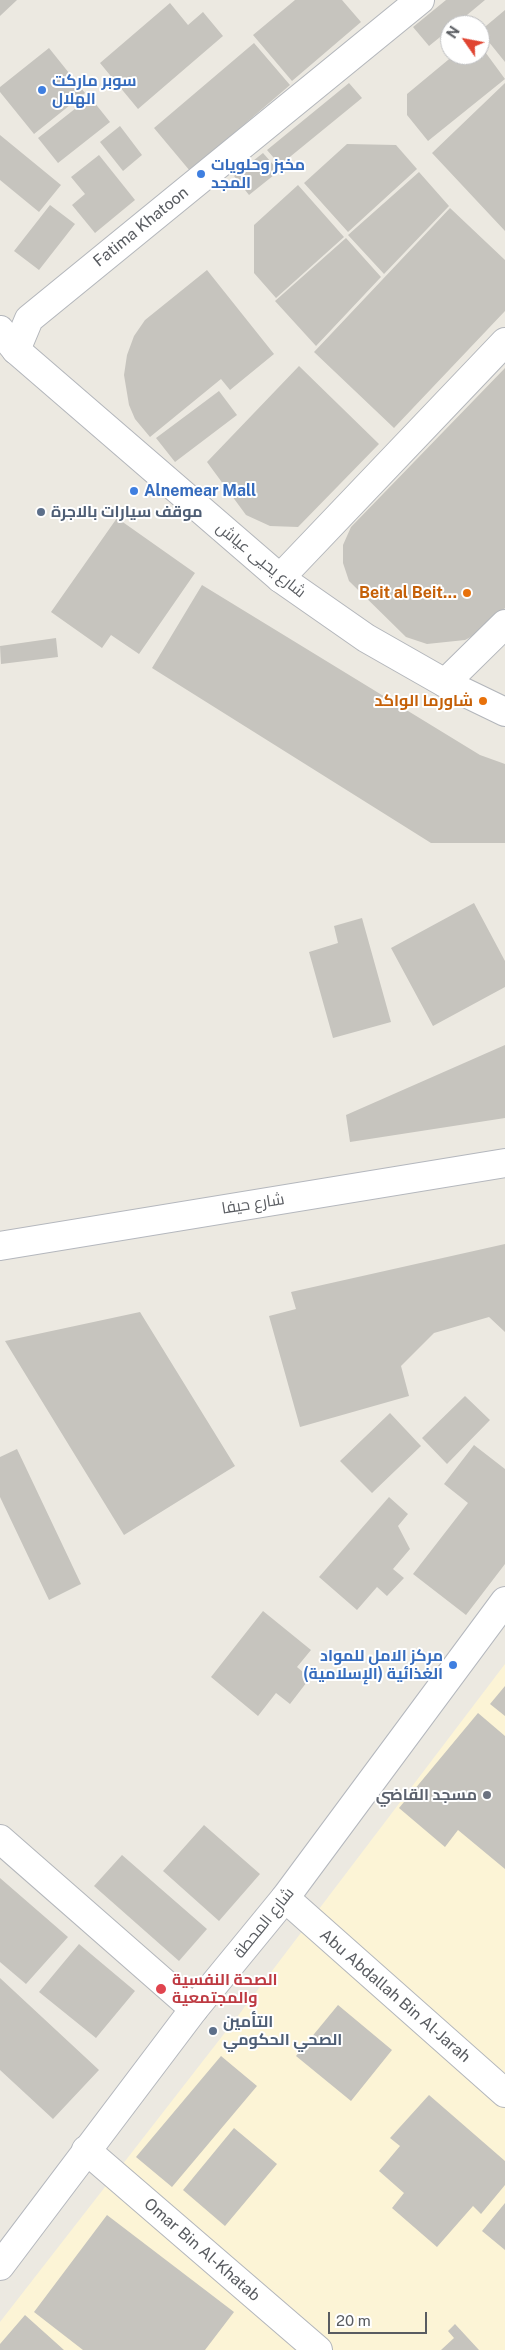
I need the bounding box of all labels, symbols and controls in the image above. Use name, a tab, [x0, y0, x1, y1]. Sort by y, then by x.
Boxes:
north arrow	[440, 15, 490, 65]
text: N	[444, 23, 463, 41]
place label: سوبر ماركت الهلال	[52, 71, 137, 109]
marker: سوبر ماركت الهلال	[36, 84, 48, 96]
place label: مخبز وحلويات المجد	[211, 155, 305, 193]
marker: مخبز وحلويات المجد	[195, 168, 207, 180]
street label: Fatima Khatoon	[90, 183, 192, 271]
place label: Alnemear Mall	[144, 481, 256, 501]
marker: Alnemear Mall	[128, 485, 140, 497]
place label: موقف سيارات بالاجرة	[51, 502, 203, 522]
marker: موقف سيارات بالاجرة	[35, 506, 47, 518]
street label: شارع يحيى عياش	[212, 518, 310, 602]
place label: Beit al Beit...	[359, 583, 457, 603]
marker: Beit al Beit...	[461, 587, 473, 599]
place label: شاورما الواكد	[375, 691, 473, 711]
marker: شاورما الواكد	[477, 695, 489, 707]
street label: شارع حيفا	[220, 1190, 286, 1218]
place label: مركز الامل للمواد الغذائية (الإسلامية)	[303, 1646, 443, 1684]
marker: مركز الامل للمواد الغذائية (الإسلامية)	[447, 1659, 459, 1671]
place label: مسجد القاضي	[376, 1785, 477, 1805]
marker: مسجد القاضي	[481, 1789, 493, 1801]
street label: شارع المحطة	[230, 1884, 298, 1962]
street label: Abu Abdallah Bin Al-Jarah	[316, 1925, 474, 2067]
place label: الصحة النفسية والمجتمعية	[172, 1970, 278, 2008]
marker: الصحة النفسية والمجتمعية	[154, 1982, 168, 1996]
place label: التأمين الصحي الحكومي	[223, 2012, 342, 2050]
marker: التأمين الصحي الحكومي	[207, 2025, 219, 2037]
street label: Omar Bin Al-Khatab	[140, 2194, 264, 2306]
scale bar	[330, 2302, 429, 2334]
text: 20 m	[336, 2312, 371, 2329]

